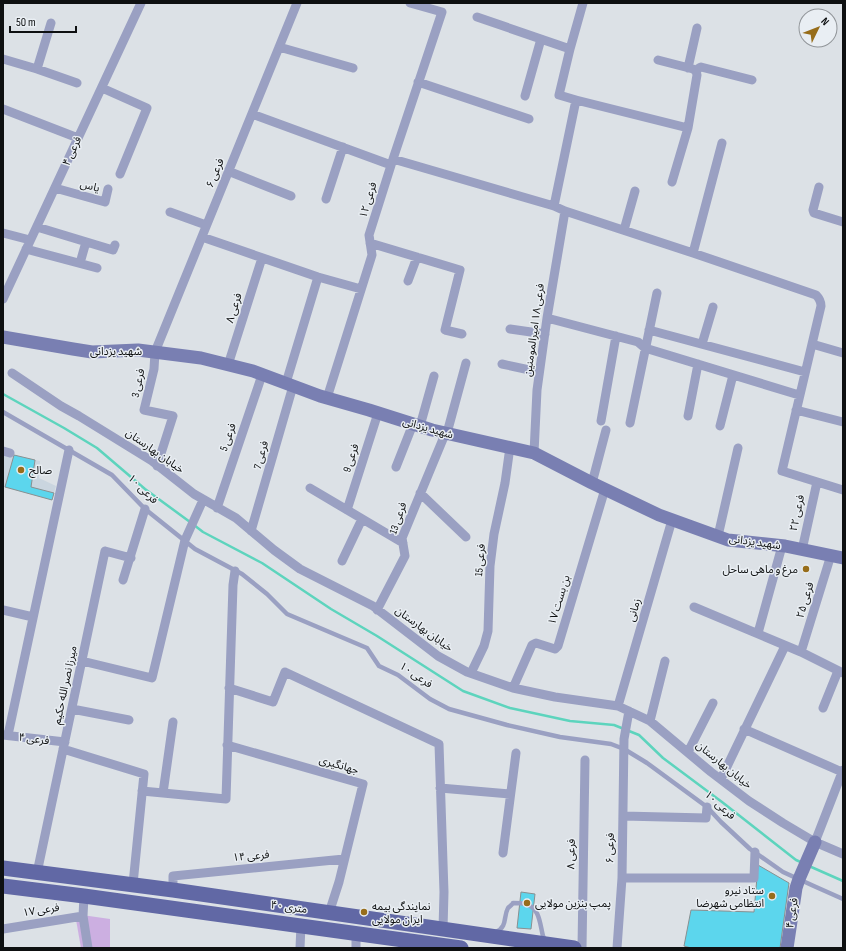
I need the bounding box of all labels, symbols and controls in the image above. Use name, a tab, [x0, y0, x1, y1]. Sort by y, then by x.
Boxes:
scale bar	[10, 8, 76, 34]
north arrow	[798, 8, 838, 48]
text: 50 m	[16, 15, 36, 30]
text: N	[818, 15, 832, 28]
street label: فرعی ۴	[60, 134, 84, 168]
street label: فرعی ۶	[203, 156, 227, 190]
street label: یاس	[79, 177, 101, 195]
street label: فرعی ۱۲	[356, 180, 380, 220]
street label: فرعی ۱۸ امیرالمومنین	[521, 282, 547, 377]
street label: فرعی ۸	[223, 291, 245, 325]
street label: شهید یزدانی	[90, 345, 142, 358]
street label: فرعی 3	[129, 367, 147, 399]
street label: شهید یزدانی	[401, 415, 455, 442]
street label: فرعی 5	[217, 421, 239, 453]
street label: خیابان بهارستان	[123, 426, 187, 476]
street label: فرعی 7	[251, 439, 271, 471]
street label: فرعی 9	[340, 442, 362, 474]
place label: صالح	[29, 464, 52, 478]
marker: صالح	[16, 465, 26, 475]
street label: فرعی ۱۰	[125, 471, 161, 507]
street label: فرعی ۲۲	[787, 493, 807, 532]
street label: فرعی 13	[387, 500, 410, 536]
street label: شهید یزدانی	[728, 532, 782, 552]
street label: فرعی 15	[472, 543, 488, 577]
place label: مرغ و ماهی ساحل	[722, 563, 798, 577]
marker: مرغ و ماهی ساحل	[801, 564, 811, 574]
street label: بن بست ۱۷	[545, 573, 573, 626]
street label: فرعی ۲۵	[793, 580, 817, 620]
street label: زمانی	[624, 597, 644, 623]
street label: خیابان بهارستان	[393, 604, 456, 655]
street label: میرزا نصر الله حکیم	[50, 644, 82, 726]
street label: فرعی ۱۰	[397, 659, 435, 691]
street label: فرعی ۴	[18, 731, 50, 747]
street label: خیابان بهارستان	[693, 739, 755, 792]
street label: جهانگیری	[318, 753, 361, 777]
street label: فرعی ۱۰	[702, 788, 738, 822]
street label: فرعی ۶	[603, 832, 617, 863]
street label: فرعی ۸	[564, 838, 578, 869]
street label: فرعی ۱۴	[232, 848, 270, 864]
place label: ستاد نیرو انتظامی شهرضا	[696, 884, 764, 910]
marker: ستاد نیرو انتظامی شهرضا	[767, 891, 777, 901]
place label: پمپ بنزین مولایی	[535, 897, 611, 911]
street label: فرعی ۴	[783, 897, 801, 929]
street label: ۴۰ متری	[270, 898, 308, 916]
marker: پمپ بنزین مولایی	[522, 898, 532, 908]
place label: نمایندگی بیمه ایران مولایی	[372, 900, 431, 926]
street label: فرعی ۱۷	[22, 901, 60, 919]
marker: نمایندگی بیمه ایران مولایی	[359, 907, 369, 917]

